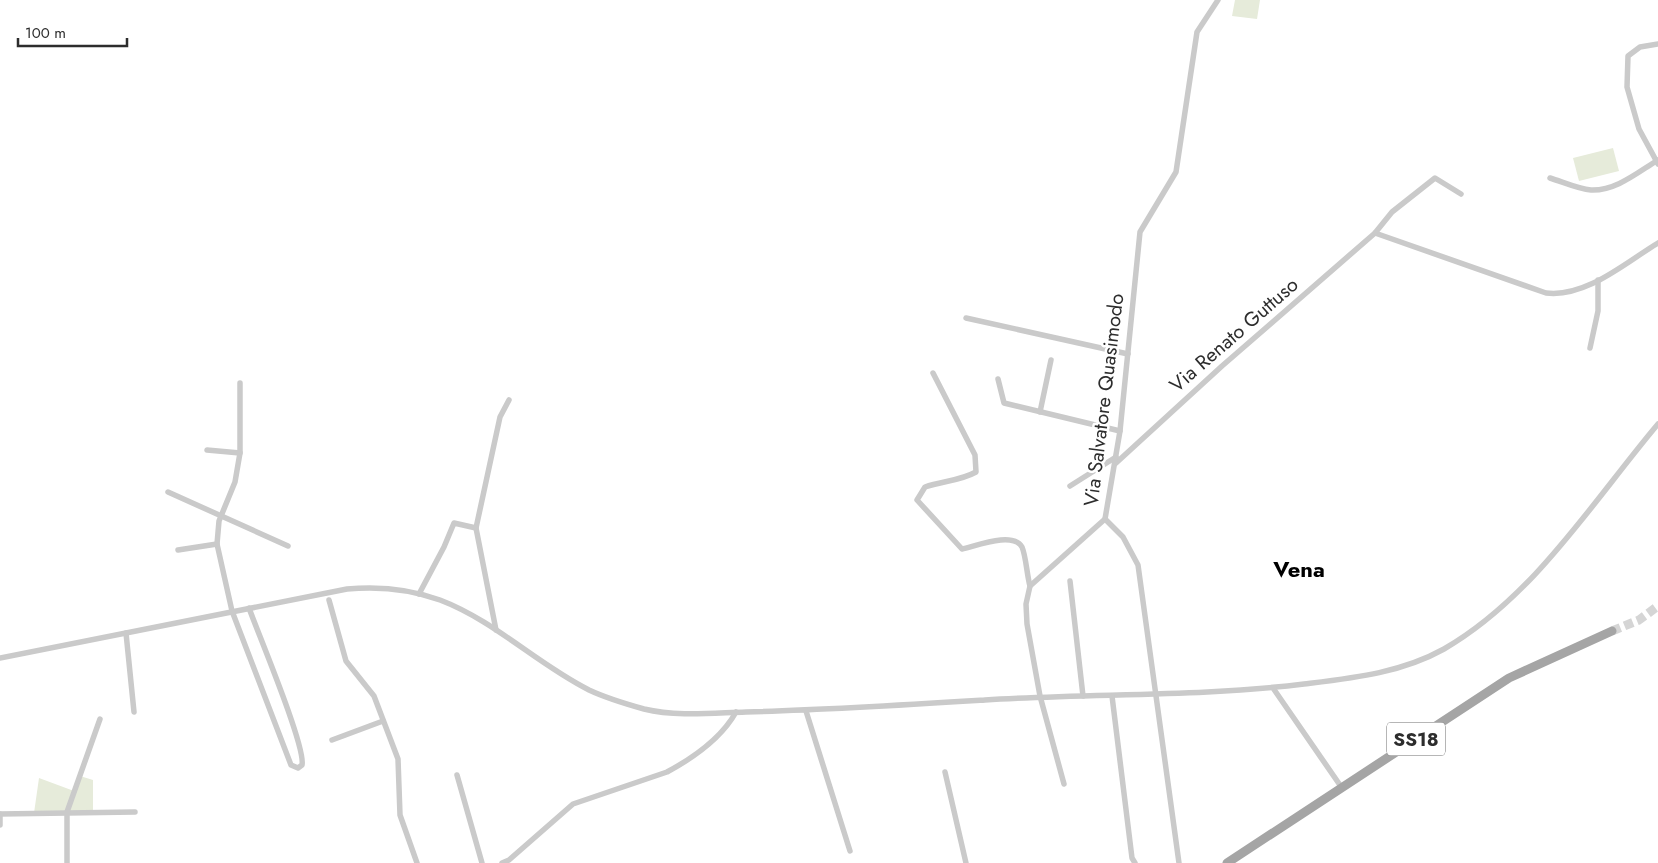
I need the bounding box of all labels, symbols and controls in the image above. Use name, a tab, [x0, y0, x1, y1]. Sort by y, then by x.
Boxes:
scale bar	[18, 15, 126, 47]
text: 100 m	[25, 22, 66, 44]
street label: Via Renato Guttuso	[1163, 271, 1305, 399]
street label: Via Salvatore Quasimodo	[1077, 292, 1131, 508]
district label: Vena	[1272, 553, 1325, 585]
road number: SS18	[1387, 722, 1445, 756]

